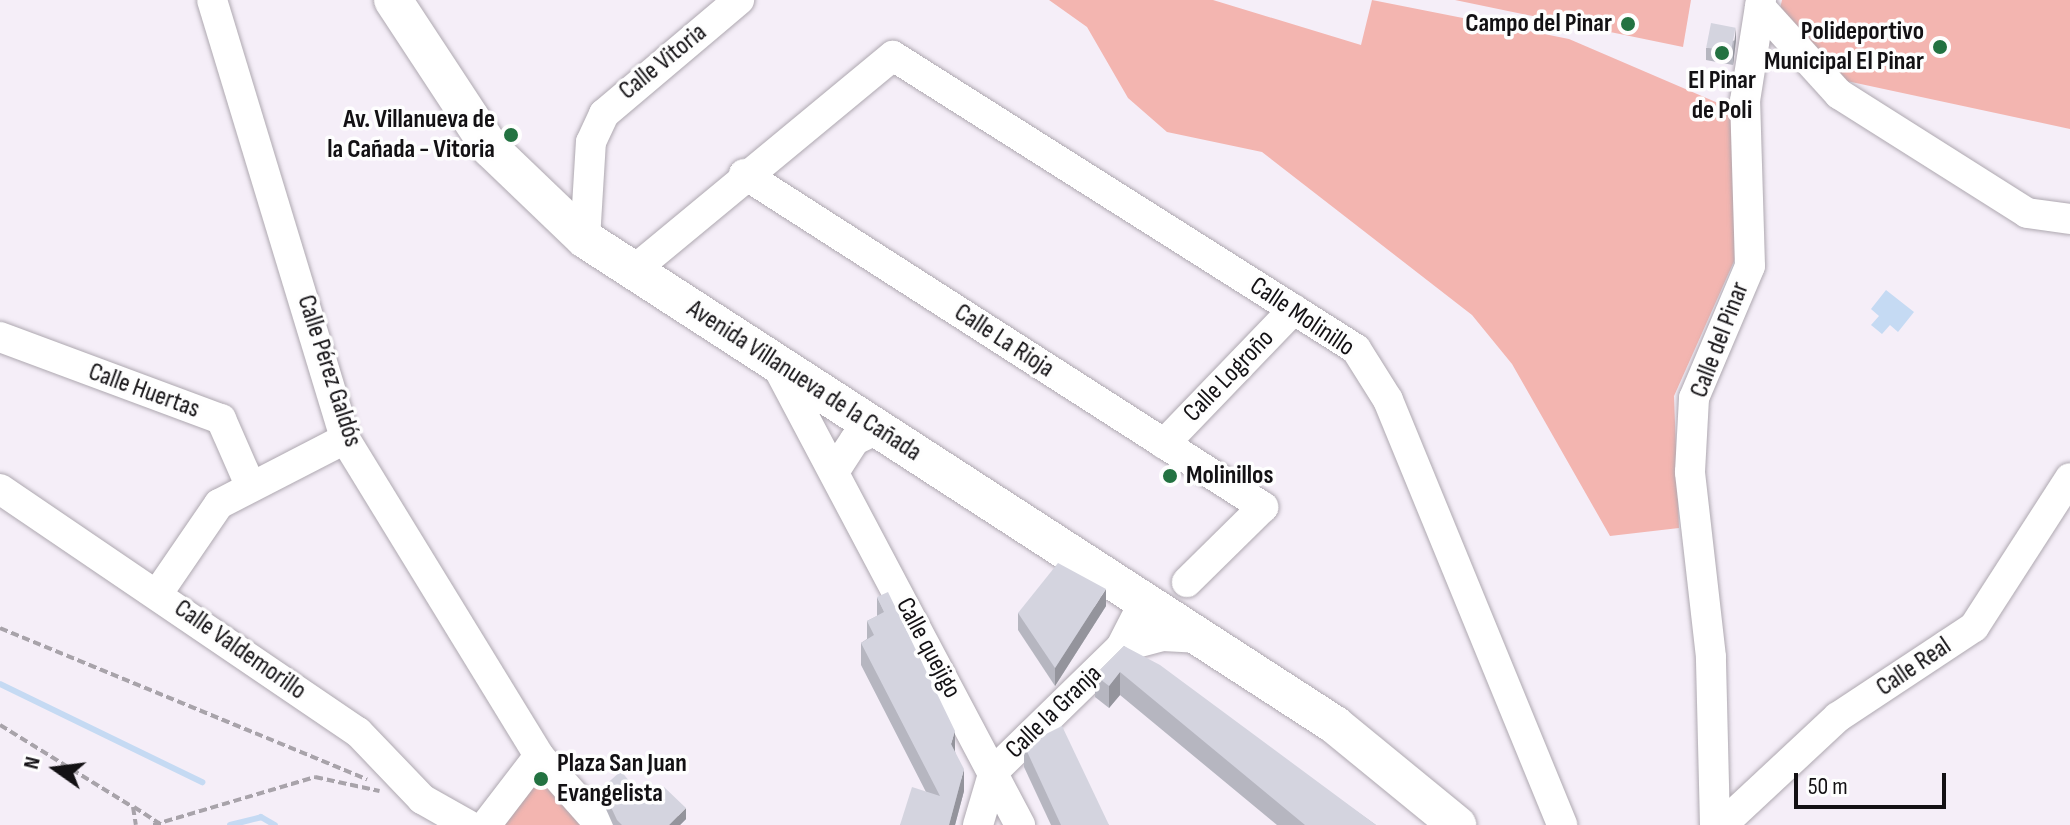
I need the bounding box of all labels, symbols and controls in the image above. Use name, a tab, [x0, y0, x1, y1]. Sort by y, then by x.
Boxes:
place label: Campo del Pinar	[1465, 8, 1612, 40]
marker: Campo del Pinar	[1619, 15, 1637, 33]
place label: Polideportivo Municipal El Pinar	[1764, 16, 1924, 78]
street label: Calle Vitoria	[613, 17, 713, 107]
marker: Polideportivo Municipal El Pinar	[1931, 38, 1949, 56]
marker: El Pinar de Poli	[1713, 44, 1731, 62]
place label: El Pinar de Poli	[1688, 65, 1756, 126]
place label: Av. Villanueva de la Cañada - Vitoria	[327, 104, 495, 166]
marker: Av. Villanueva de la Cañada - Vitoria	[502, 126, 520, 144]
street label: Calle Molinillo	[1244, 271, 1360, 363]
street label: Calle del Pinar	[1684, 278, 1756, 402]
street label: Calle Pérez Galdós	[290, 291, 368, 451]
street label: Avenida Villanueva de la Cañada	[681, 294, 927, 468]
street label: Calle La Rioja	[948, 297, 1060, 385]
street label: Calle Logroño	[1177, 323, 1281, 429]
street label: Calle Huertas	[84, 357, 204, 425]
place label: Molinillos	[1186, 460, 1273, 492]
marker: Molinillos	[1161, 467, 1179, 485]
street label: Calle Valdemorillo	[168, 593, 312, 707]
street label: Calle quejigo	[889, 593, 967, 703]
street label: Calle Real	[1871, 631, 1957, 703]
street label: Calle la Granja	[1000, 659, 1108, 765]
north arrow	[16, 729, 96, 809]
place label: Plaza San Juan Evangelista	[557, 748, 687, 810]
text: N	[18, 754, 47, 772]
scale bar	[1798, 757, 1950, 807]
marker: Plaza San Juan Evangelista	[532, 770, 550, 788]
text: 50 m	[1808, 772, 1848, 801]

